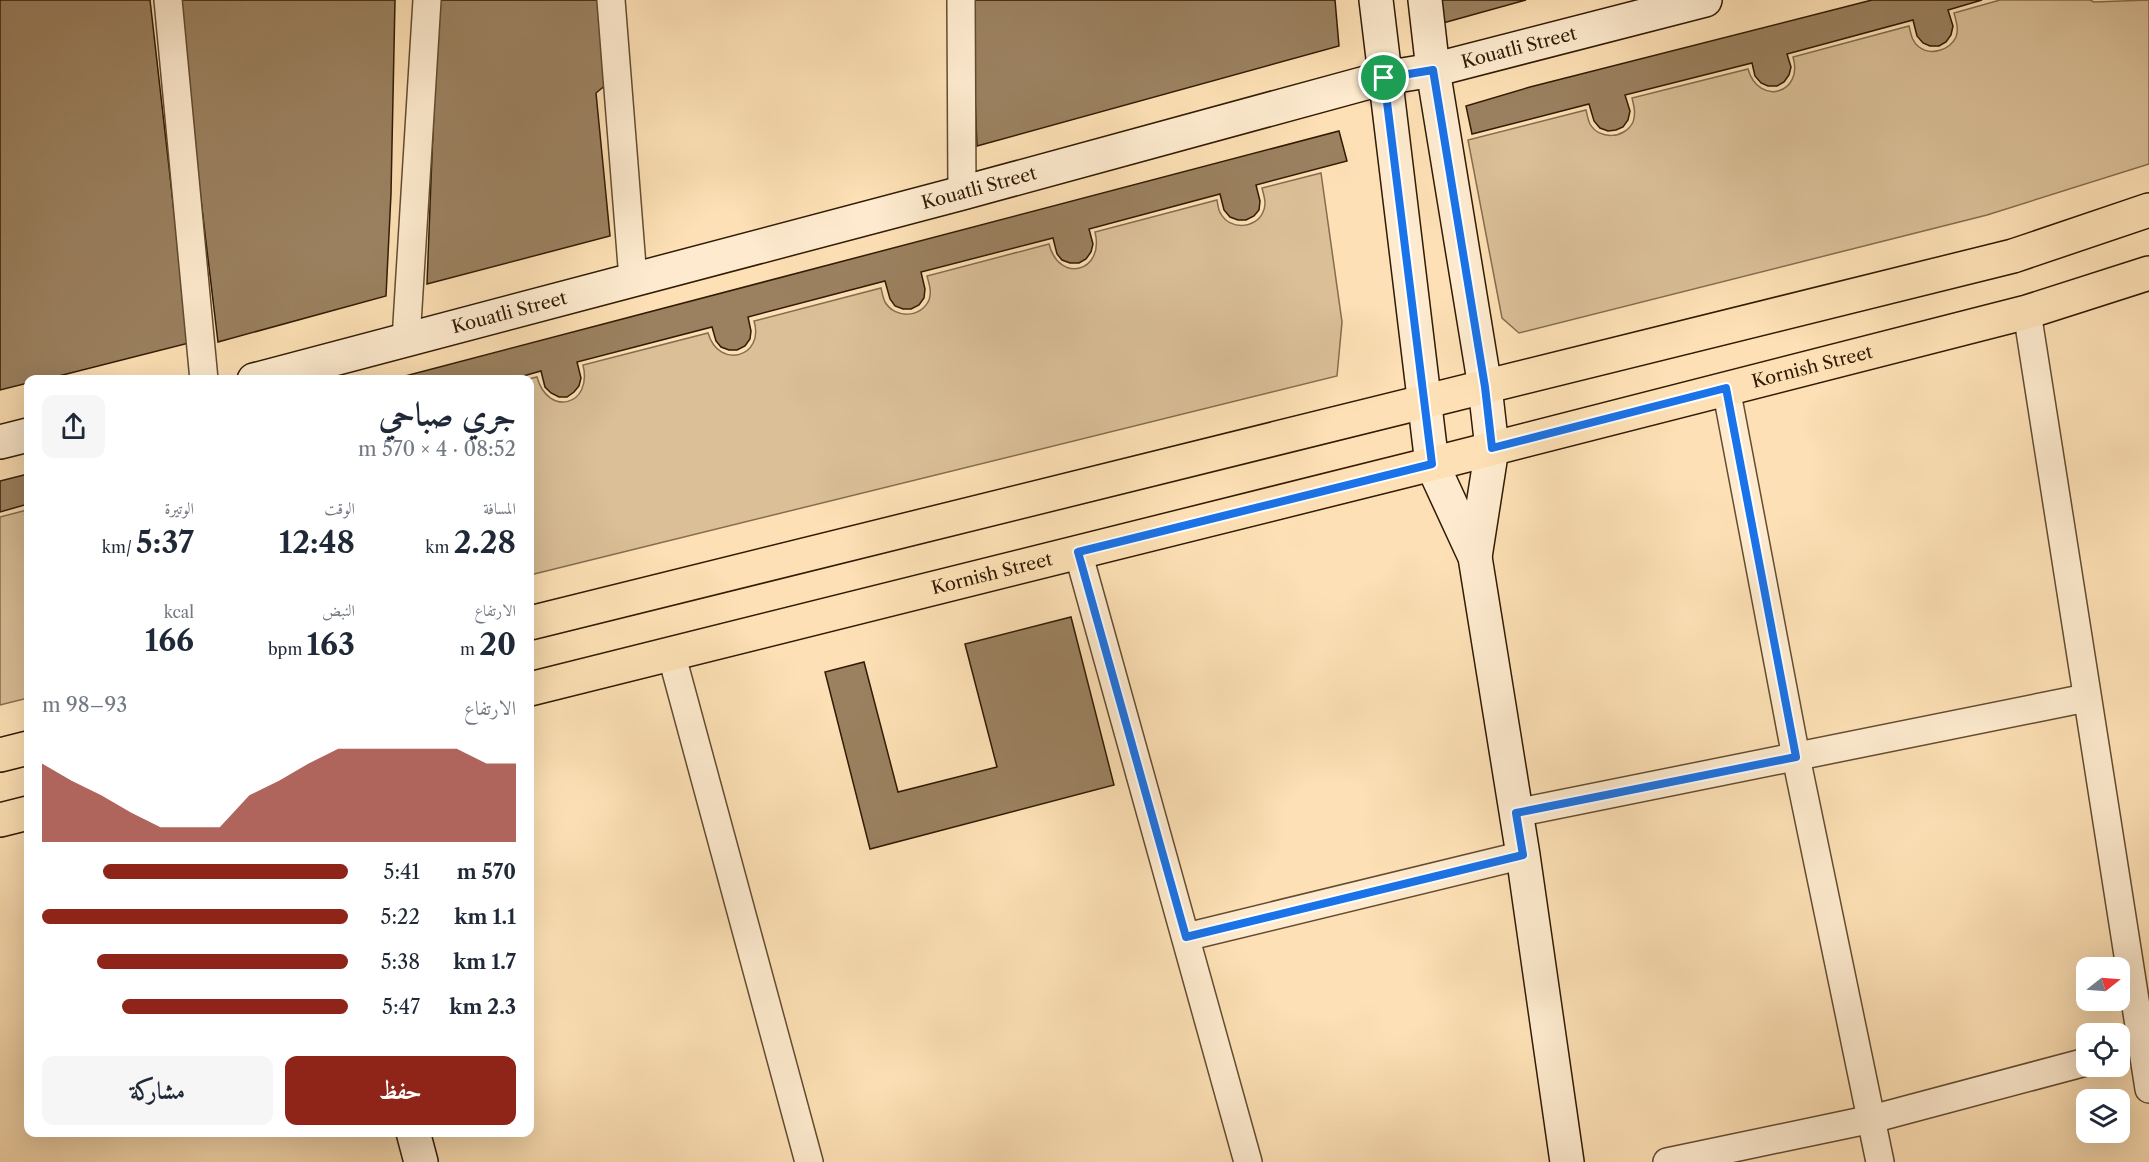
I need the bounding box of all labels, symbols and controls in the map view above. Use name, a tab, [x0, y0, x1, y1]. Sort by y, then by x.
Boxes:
street label: Kouatli Street	[1459, 22, 1579, 73]
pin	[1358, 52, 1409, 103]
icon: arrive	[1367, 61, 1400, 94]
street label: Kouatli Street	[919, 162, 1040, 214]
street label: Kouatli Street	[449, 287, 570, 338]
street label: Kornish Street	[1749, 341, 1875, 393]
text: جري صباحي	[379, 394, 516, 435]
button: share	[42, 395, 105, 458]
text: 08:52 · 4 × 570 m	[358, 437, 516, 461]
text: الوتيرة	[164, 498, 194, 518]
text: الوقت	[324, 498, 355, 518]
text: المسافة	[483, 498, 516, 518]
text: 5:37	[136, 524, 194, 561]
text: 12:48	[279, 524, 355, 561]
text: 2.28	[454, 524, 516, 561]
text: /km	[102, 537, 136, 557]
text: km	[425, 537, 454, 557]
street label: Kornish Street	[929, 548, 1055, 599]
text: النبض	[322, 600, 355, 620]
text: الارتفاع	[474, 600, 516, 620]
text: kcal	[164, 602, 194, 622]
text: 166	[145, 622, 194, 659]
text: 163	[307, 626, 355, 663]
text: 20	[479, 626, 516, 663]
text: bpm	[268, 639, 307, 659]
text: m	[460, 639, 479, 659]
text: 93–98 m	[42, 693, 127, 717]
text: الارتفاع	[464, 696, 516, 720]
text: 5:41	[384, 860, 420, 884]
text: 570 m	[457, 860, 516, 884]
text: 5:22	[381, 905, 420, 929]
text: 1.1 km	[454, 905, 516, 929]
text: 5:38	[381, 950, 420, 974]
text: 1.7 km	[453, 950, 516, 974]
north arrow	[2076, 957, 2130, 1011]
map controls	[2076, 957, 2130, 1143]
text: 5:47	[382, 995, 420, 1019]
text: 2.3 km	[449, 995, 516, 1019]
button: locate	[2076, 1023, 2130, 1077]
button: مشاركة	[42, 1056, 273, 1125]
button: حفظ	[285, 1056, 516, 1125]
button: layers	[2076, 1089, 2130, 1143]

